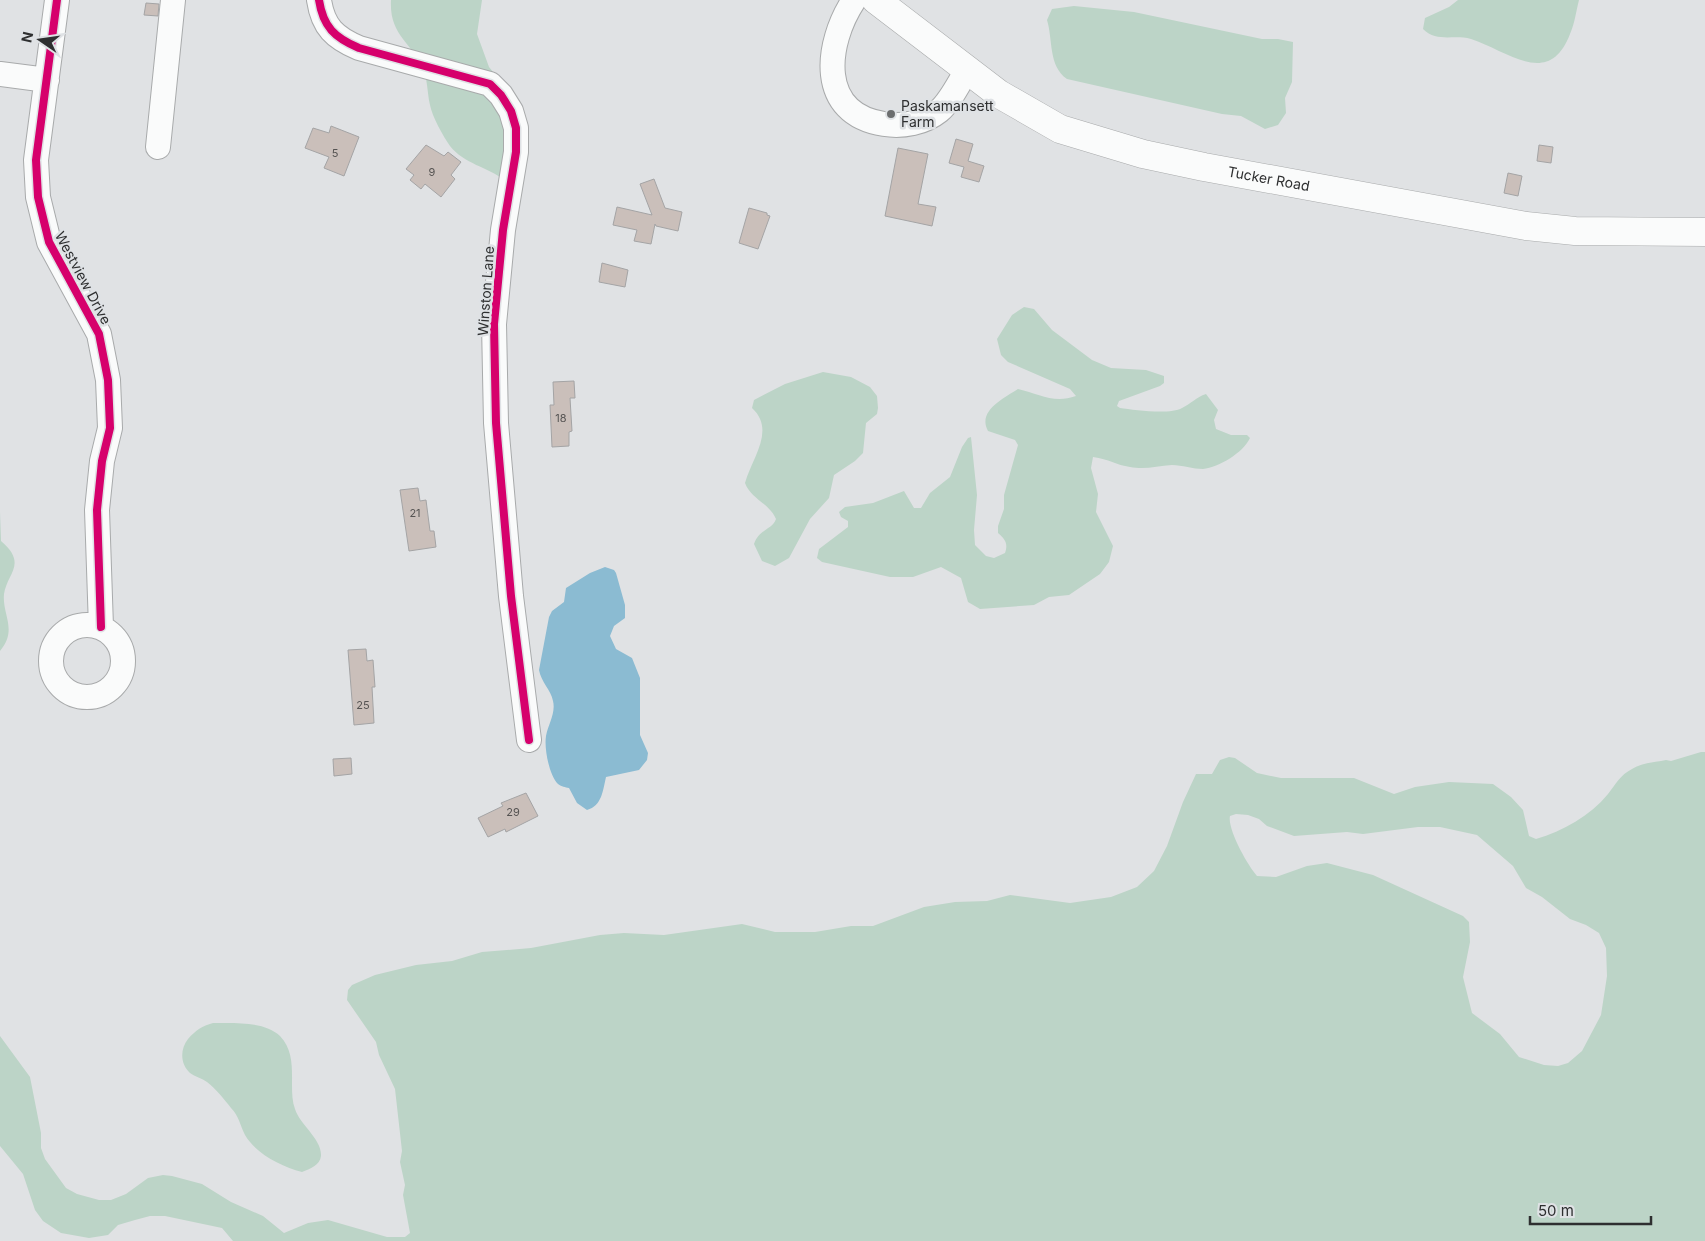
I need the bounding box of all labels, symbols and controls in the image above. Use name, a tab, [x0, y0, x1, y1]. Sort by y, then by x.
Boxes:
north arrow	[15, 15, 65, 65]
text: N	[17, 30, 36, 44]
place label: Paskamansett Farm	[901, 97, 994, 130]
marker: Paskamansett Farm	[885, 108, 897, 120]
house number: 5	[332, 146, 339, 160]
street label: Tucker Road	[1227, 163, 1311, 194]
house number: 9	[429, 165, 436, 179]
street label: Westview Drive	[52, 228, 115, 327]
street label: Winston Lane	[474, 245, 497, 337]
house number: 18	[555, 411, 567, 425]
house number: 21	[409, 506, 421, 520]
house number: 25	[356, 698, 370, 712]
house number: 29	[506, 805, 520, 819]
scale bar	[1530, 1194, 1651, 1226]
text: 50 m	[1538, 1201, 1574, 1220]

